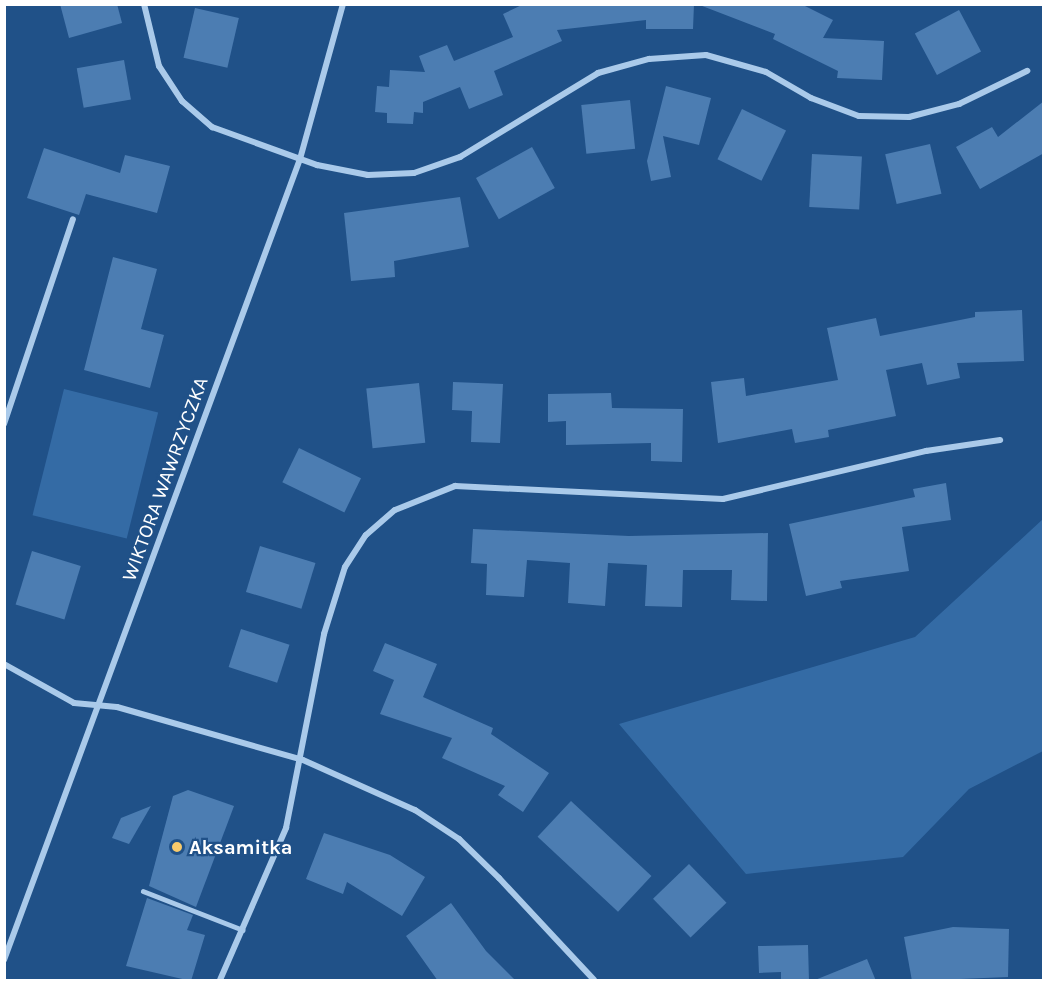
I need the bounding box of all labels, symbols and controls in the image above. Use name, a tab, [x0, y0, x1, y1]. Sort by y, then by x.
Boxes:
street label: WIKTORA WAWRZYCZKA	[117, 374, 213, 584]
place label: Aksamitka	[189, 835, 293, 859]
marker: Aksamitka	[170, 840, 184, 854]

